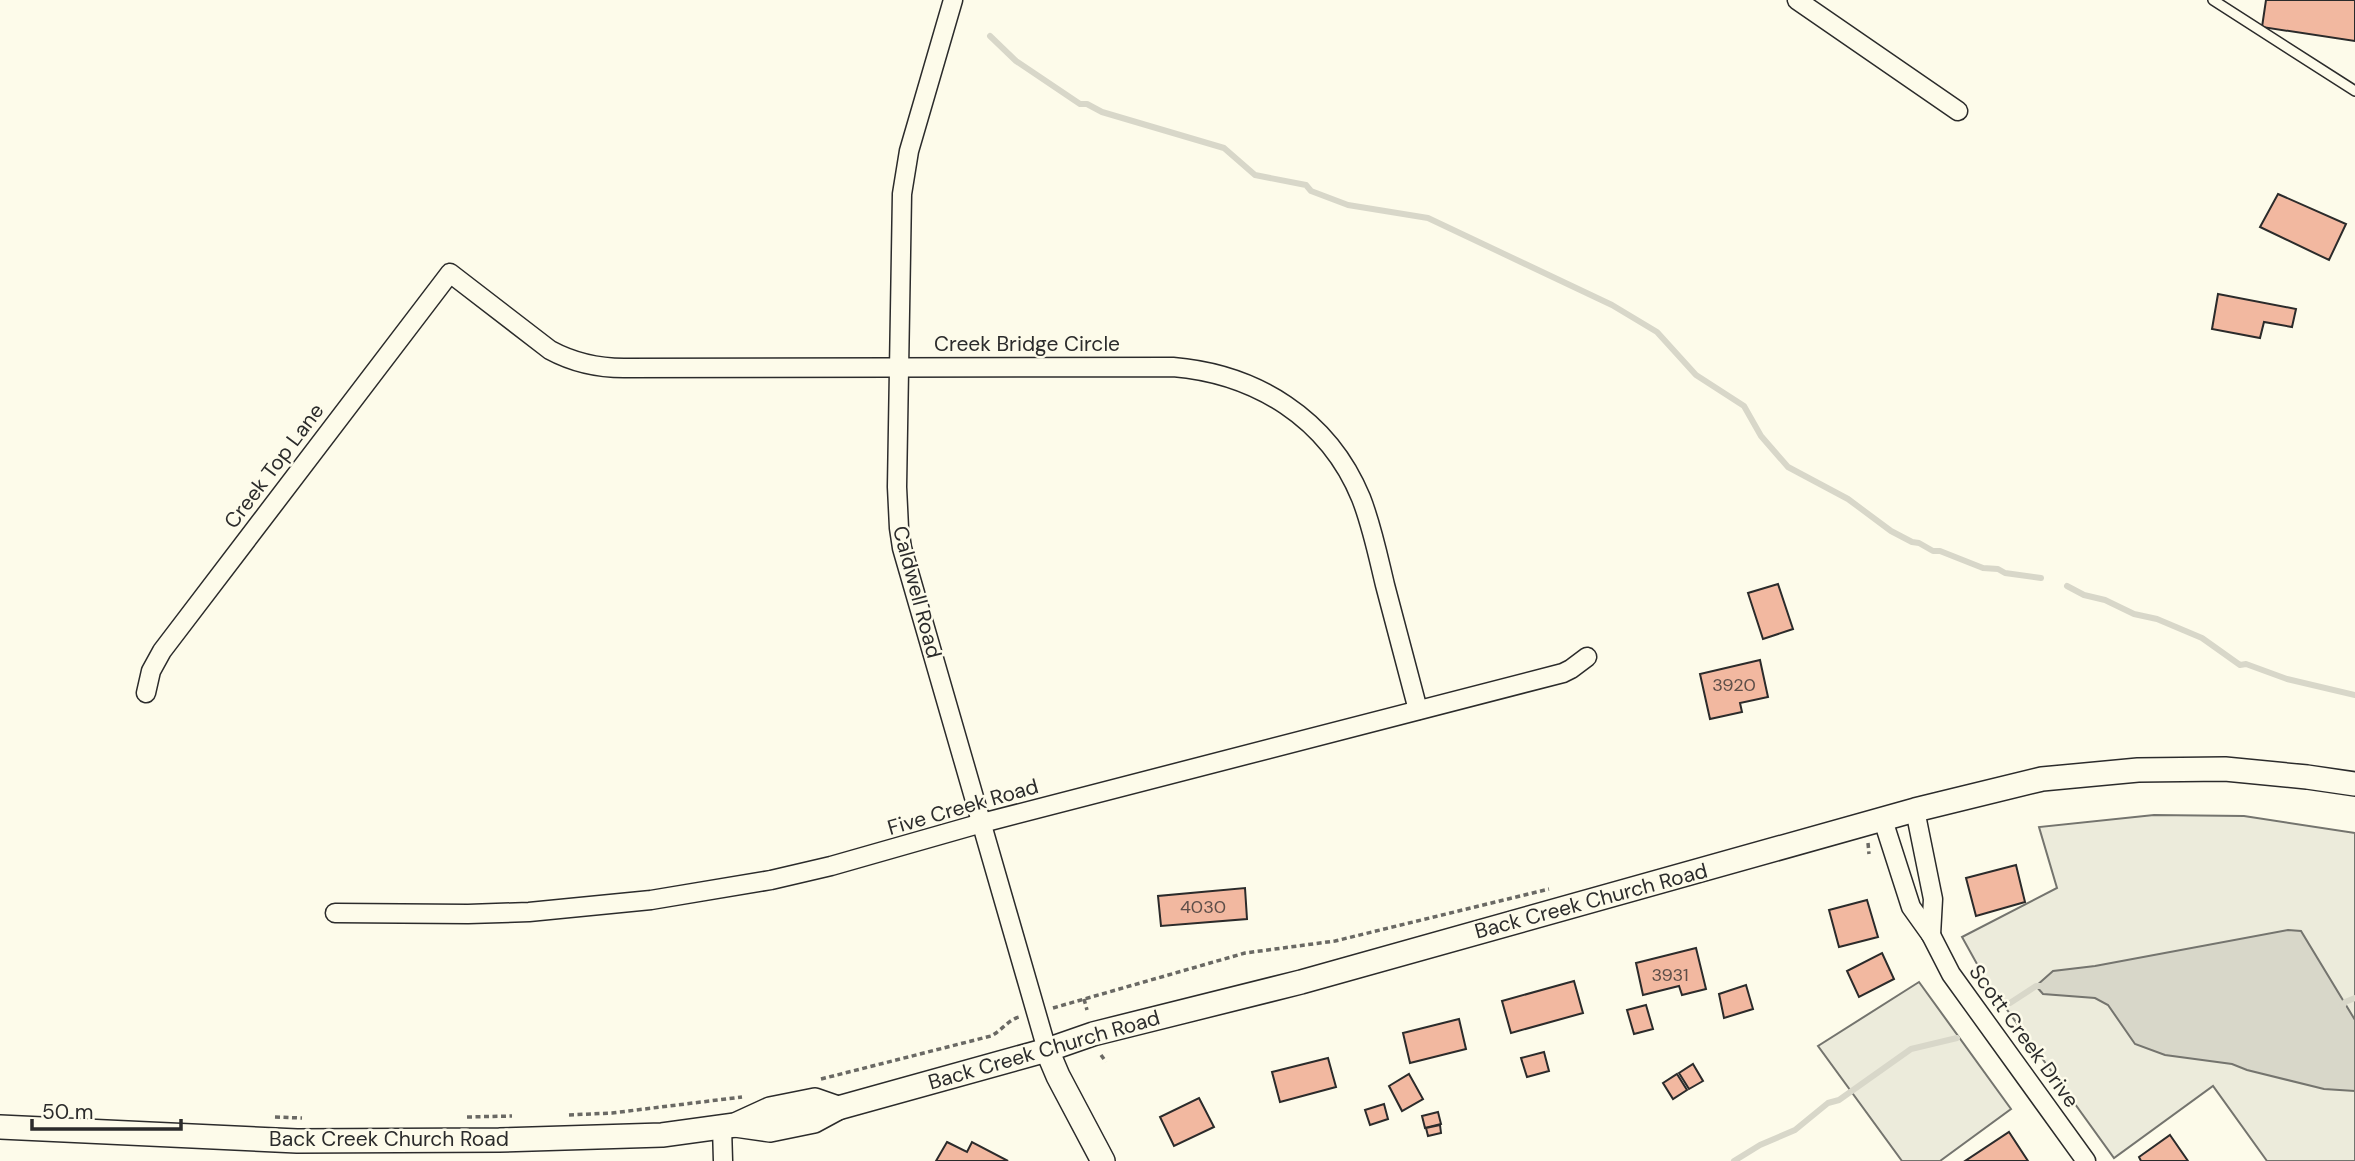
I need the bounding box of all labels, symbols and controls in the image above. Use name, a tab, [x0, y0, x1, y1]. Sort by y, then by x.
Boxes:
street label: Creek Bridge Circle	[934, 330, 1120, 358]
street label: Creek Top Lane	[218, 398, 330, 534]
street label: Caldwell Road	[886, 523, 948, 661]
house number: 3920	[1712, 673, 1756, 697]
street label: Five Creek Road	[884, 772, 1042, 842]
street label: Back Creek Church Road	[1472, 856, 1710, 946]
house number: 4030	[1180, 895, 1226, 919]
street label: Scott Creek Drive	[1963, 959, 2085, 1113]
house number: 3931	[1651, 963, 1689, 987]
street label: Back Creek Church Road	[925, 1003, 1163, 1097]
scale bar	[32, 1088, 180, 1132]
text: 50 m	[42, 1098, 93, 1126]
street label: Back Creek Church Road	[269, 1125, 509, 1153]

